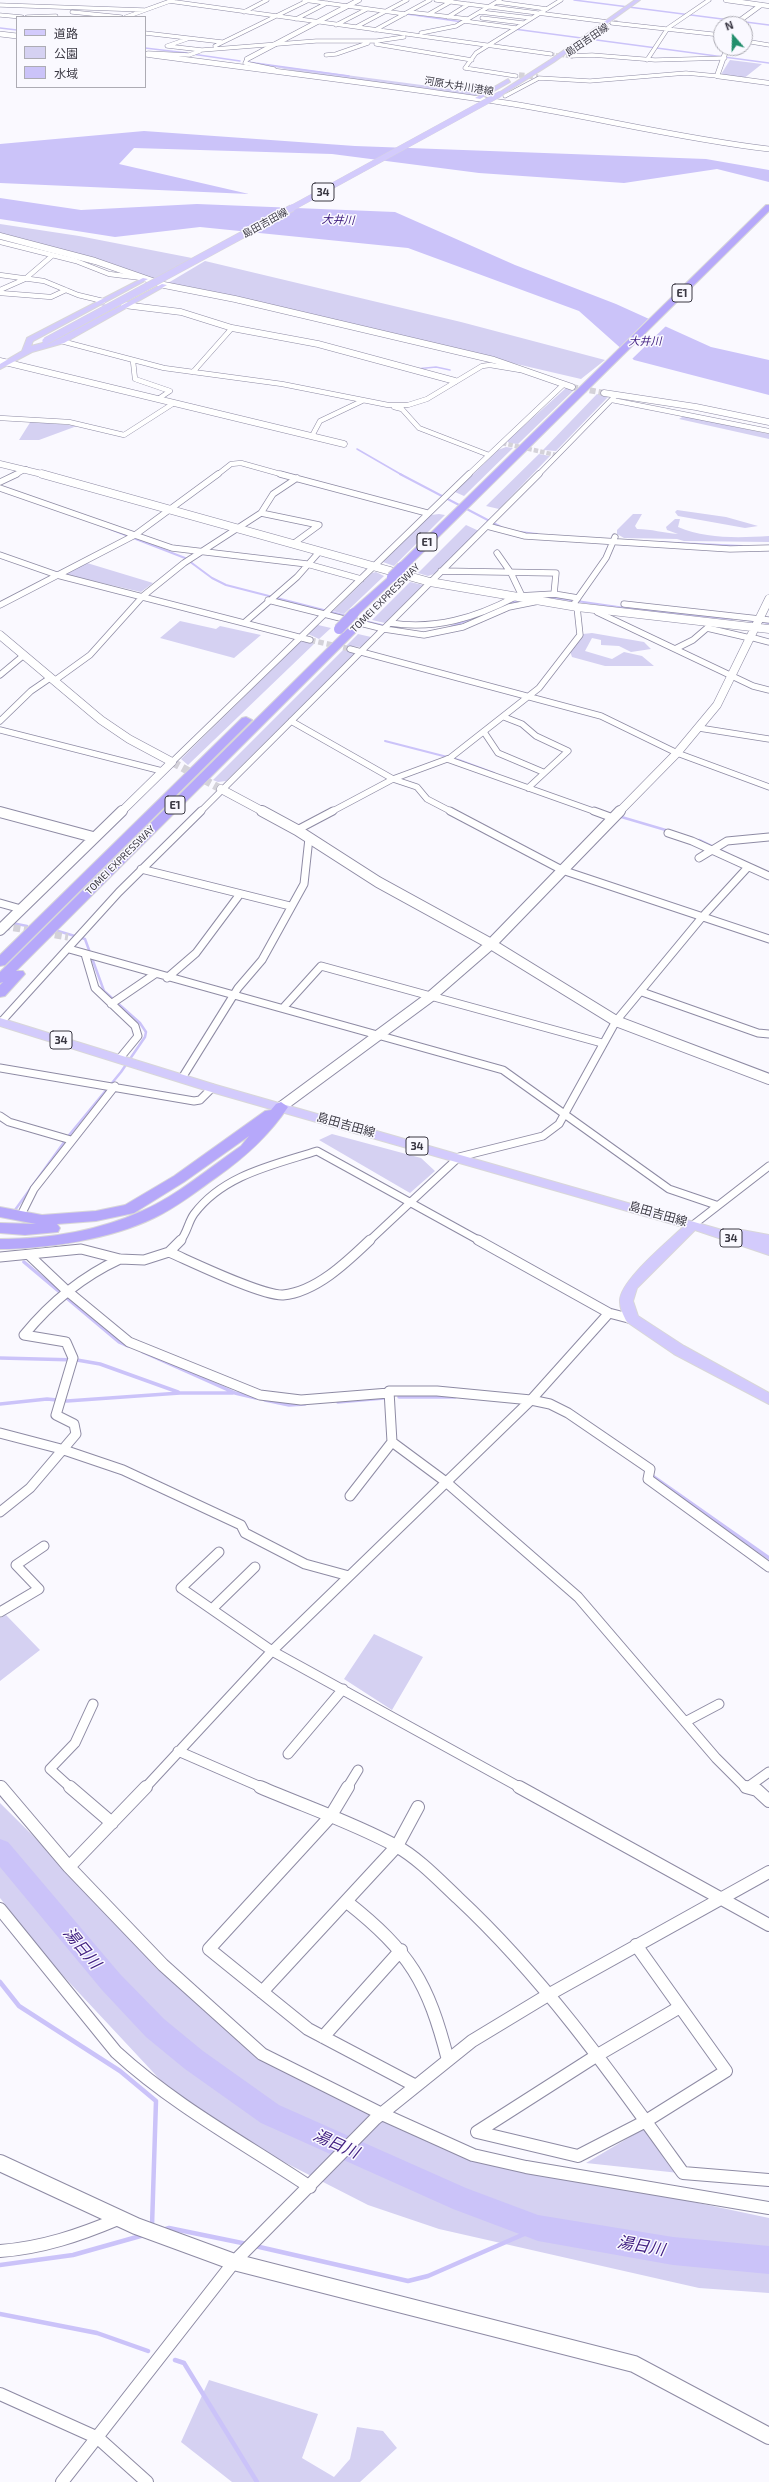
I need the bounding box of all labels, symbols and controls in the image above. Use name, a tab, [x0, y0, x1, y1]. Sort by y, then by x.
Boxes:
legend	[16, 16, 146, 88]
north arrow	[713, 16, 753, 56]
text: N	[723, 18, 735, 33]
street label: 島田吉田線	[563, 21, 611, 59]
text: 道路	[54, 26, 78, 40]
text: 公園	[54, 46, 78, 60]
text: 水域	[54, 66, 78, 80]
street label: 河原大井川港線	[423, 75, 495, 97]
road number: 34	[312, 183, 334, 201]
street label: 島田吉田線	[240, 206, 290, 240]
water label: 大井川	[321, 213, 355, 227]
road number: E1	[672, 284, 692, 302]
water label: 大井川	[629, 334, 661, 348]
road number: E1	[417, 533, 437, 551]
street label: TOMEI EXPRESSWAY	[348, 561, 422, 635]
road number: E1	[165, 796, 185, 814]
street label: TOMEI EXPRESSWAY	[83, 823, 157, 897]
road number: 34	[50, 1031, 72, 1049]
street label: 島田吉田線	[315, 1110, 377, 1140]
road number: 34	[406, 1137, 428, 1155]
street label: 島田吉田線	[627, 1199, 689, 1229]
road number: 34	[720, 1229, 742, 1247]
water label: 湯日川	[59, 1923, 105, 1973]
water label: 湯日川	[310, 2125, 362, 2163]
water label: 湯日川	[616, 2232, 666, 2260]

